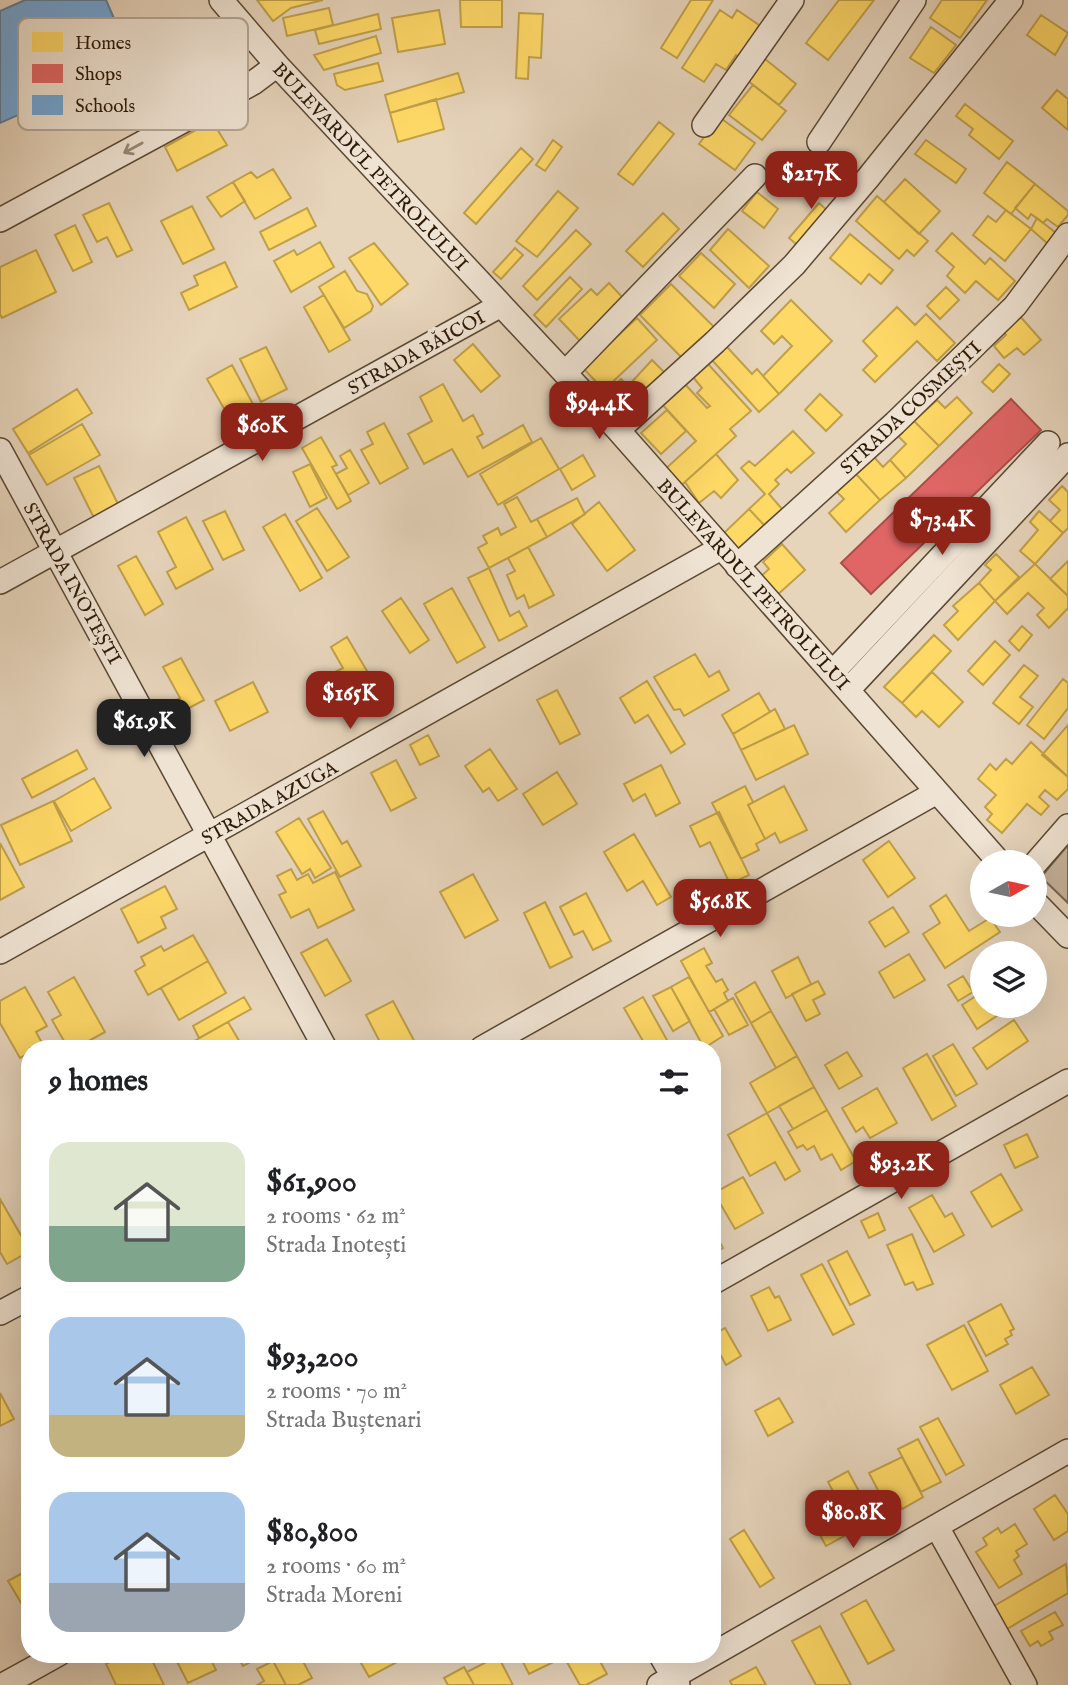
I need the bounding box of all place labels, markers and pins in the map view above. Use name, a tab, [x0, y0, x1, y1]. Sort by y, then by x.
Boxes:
pin: $217K	[762, 152, 860, 211]
pin: $94.4K	[542, 382, 656, 441]
pin: $60K	[221, 404, 303, 463]
pin: $73.4K	[885, 498, 999, 557]
pin: $165K	[301, 672, 399, 731]
pin: $61.9K	[87, 700, 201, 759]
pin: $56.8K	[663, 880, 777, 939]
pin: $93.2K	[844, 1142, 958, 1201]
pin: $80.8K	[796, 1490, 910, 1550]

